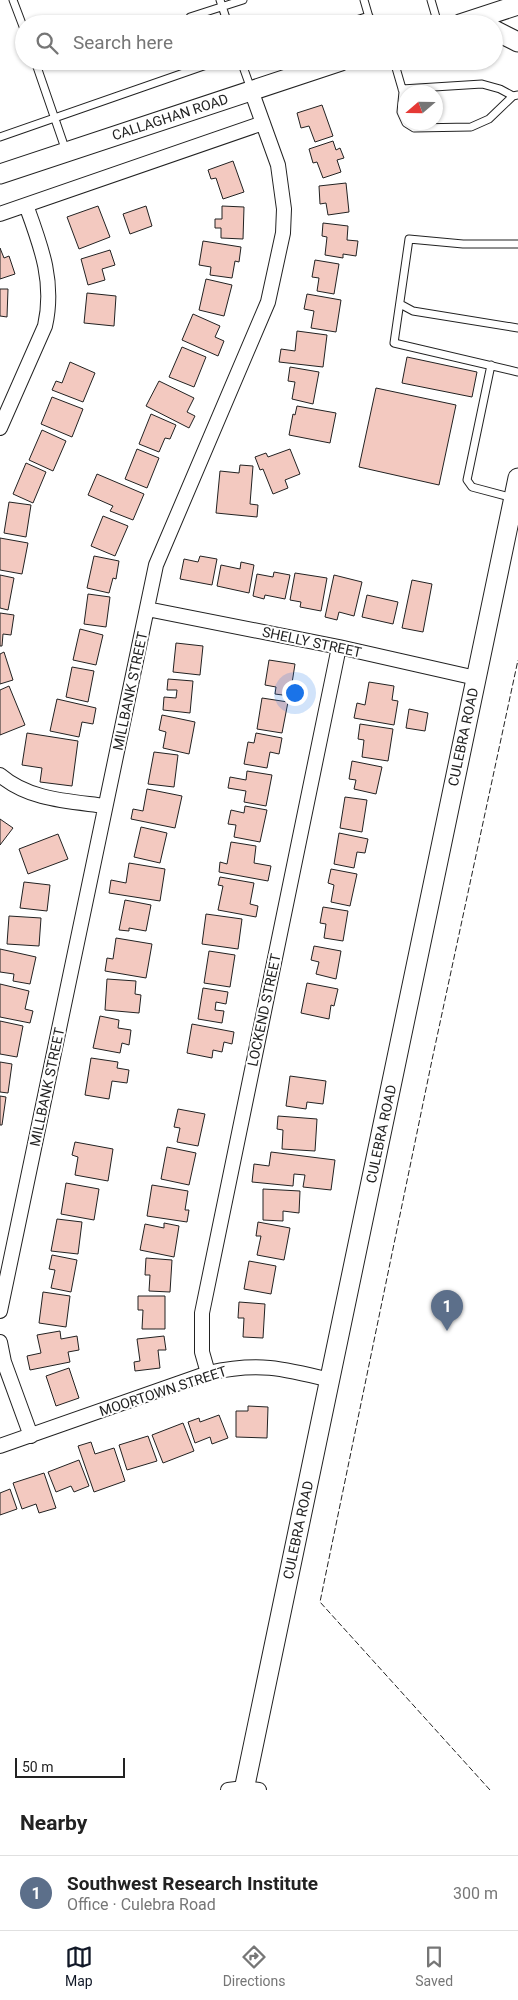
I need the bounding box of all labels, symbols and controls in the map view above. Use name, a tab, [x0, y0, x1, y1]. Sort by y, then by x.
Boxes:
search box	[15, 15, 503, 70]
icon: search	[33, 29, 61, 57]
text: Search here	[73, 31, 173, 54]
north arrow	[398, 85, 443, 130]
street label: CALLAGHAN ROAD	[110, 91, 230, 143]
street label: SHELLY STREET	[261, 624, 364, 660]
street label: MILLBANK STREET	[110, 630, 151, 752]
your location	[282, 680, 308, 706]
street label: CULEBRA ROAD	[445, 686, 481, 788]
street label: LOCKEND STREET	[244, 952, 284, 1068]
street label: MILLBANK STREET	[27, 1026, 68, 1148]
street label: CULEBRA ROAD	[363, 1083, 399, 1185]
pin: 1	[431, 1290, 463, 1331]
street label: MOORTOWN STREET	[97, 1363, 229, 1419]
street label: CULEBRA ROAD	[280, 1479, 316, 1581]
scale bar	[15, 1755, 125, 1778]
text: 50 m	[22, 1759, 54, 1775]
text: Nearby	[20, 1811, 87, 1835]
text: Southwest Research Institute	[67, 1872, 318, 1895]
text: 1	[31, 1884, 41, 1903]
text: 300 m	[453, 1884, 498, 1903]
text: Office · Culebra Road	[67, 1895, 216, 1914]
tab: Map	[65, 1943, 93, 1989]
tab: Directions	[223, 1943, 286, 1989]
tab: Saved	[415, 1943, 453, 1989]

